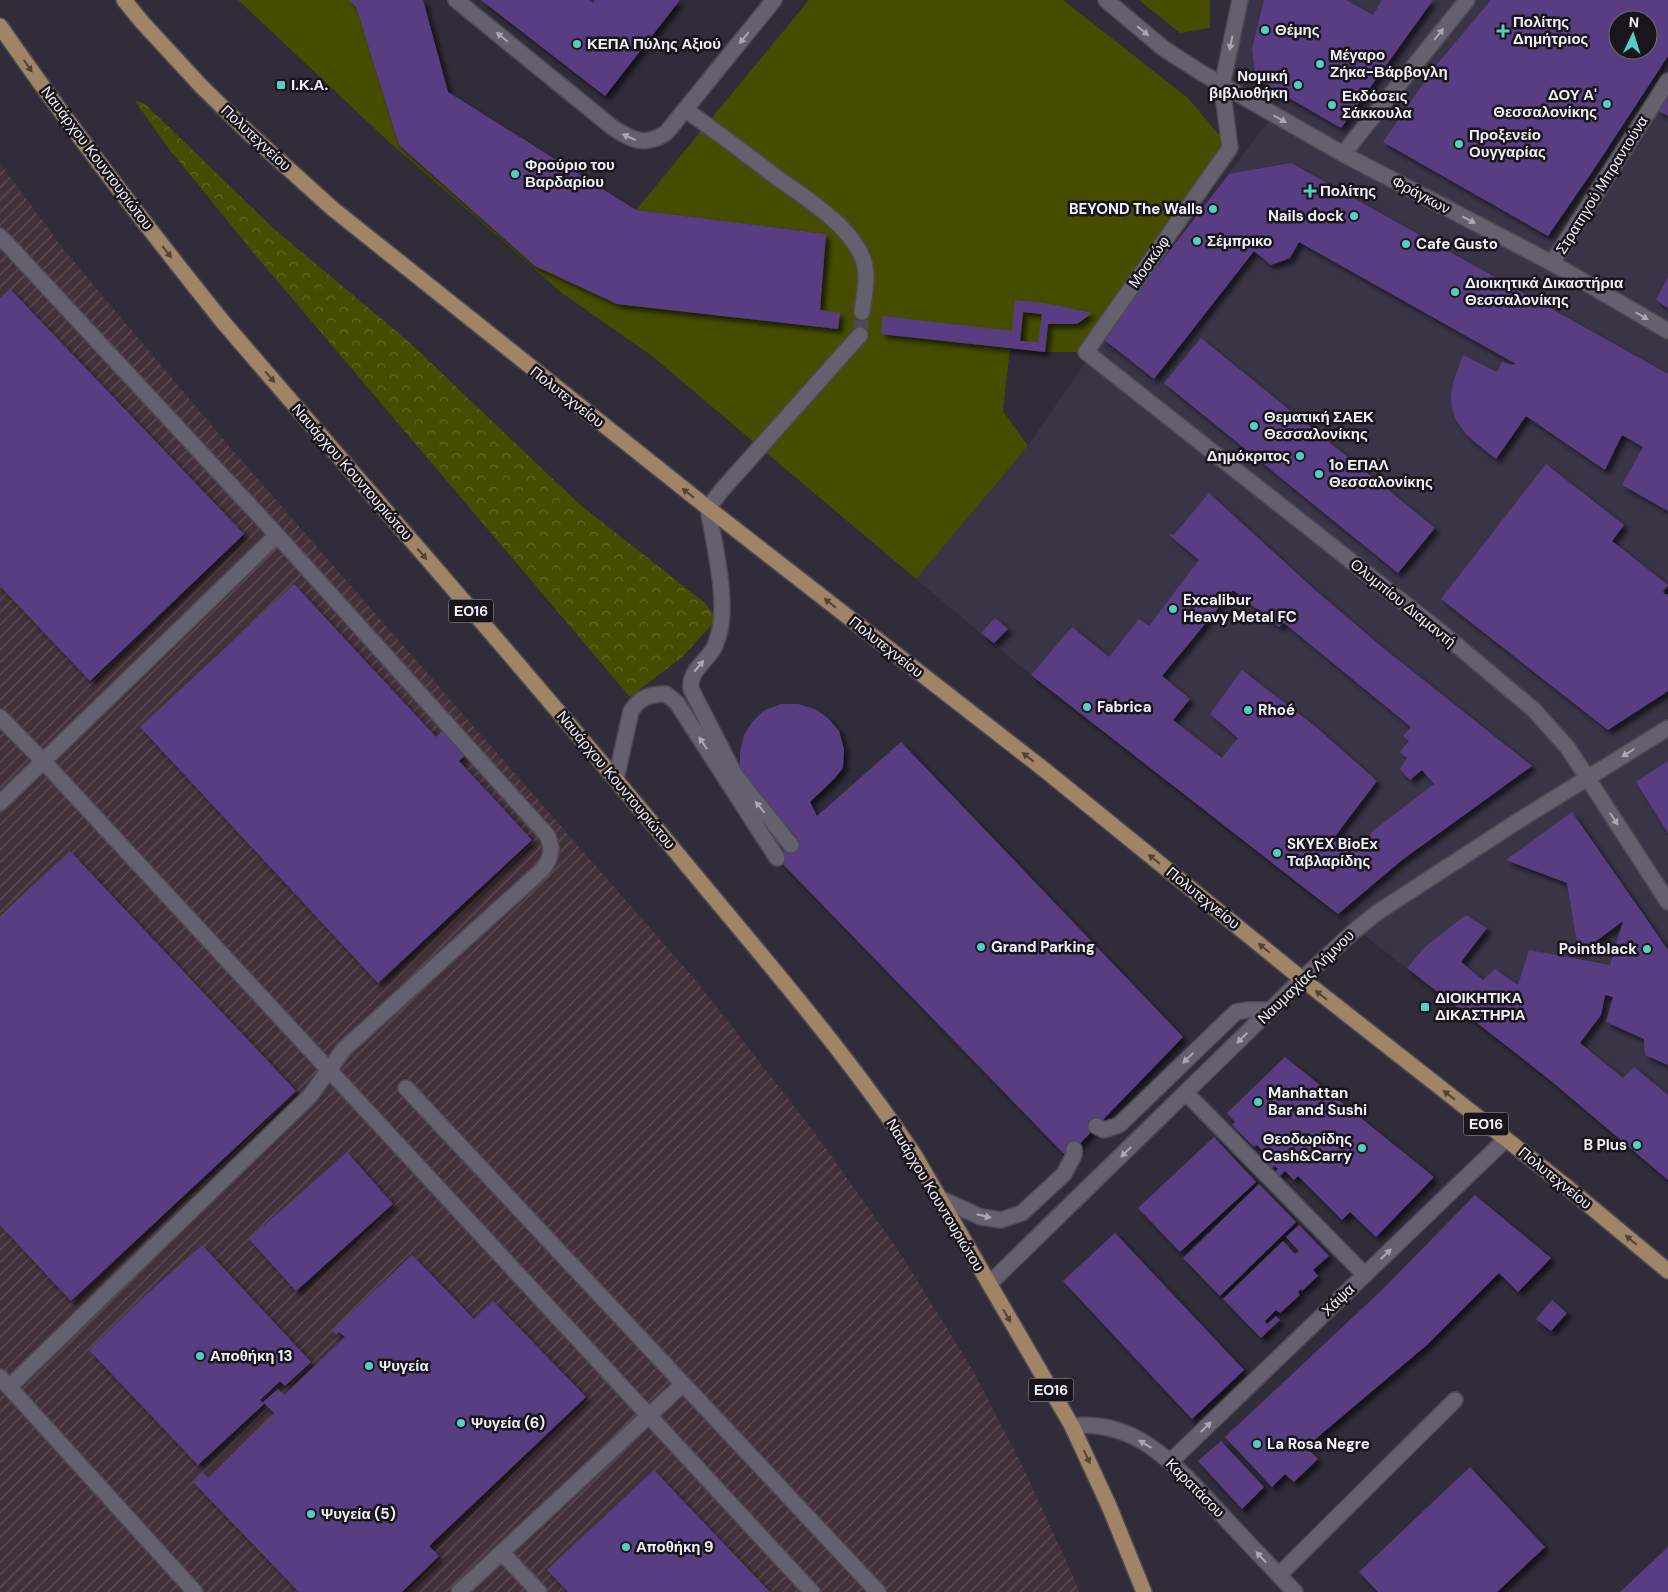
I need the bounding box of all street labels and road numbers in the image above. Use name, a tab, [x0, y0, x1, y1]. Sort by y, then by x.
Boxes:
street label: Ναυάρχου Κουντουριώτου	[36, 82, 158, 234]
street label: Πολυτεχνείου	[217, 100, 295, 176]
street label: Στρατηγού Μπραντούνα	[1551, 112, 1653, 258]
street label: Φράγκων	[1388, 171, 1454, 219]
street label: Μοσκώφ	[1124, 232, 1174, 292]
street label: Πολυτεχνείου	[526, 362, 608, 432]
street label: Ναυάρχου Κουντουριώτου	[287, 400, 417, 544]
street label: Ολυμπίου Διαμαντή	[1346, 554, 1460, 652]
road number: ΕΟ16	[448, 600, 494, 622]
street label: Πολυτεχνείου	[845, 612, 927, 682]
street label: Ναυάρχου Κουντουριώτου	[552, 707, 680, 853]
street label: Πολυτεχνείου	[1162, 862, 1244, 934]
street label: Ναυμαχίας Λήμνου	[1253, 926, 1359, 1028]
road number: ΕΟ16	[1464, 1112, 1508, 1136]
street label: Ναυάρχου Κουντουριώτου	[881, 1115, 989, 1275]
street label: Πολυτεχνείου	[1514, 1142, 1596, 1214]
street label: Χάψα	[1317, 1279, 1359, 1320]
road number: ΕΟ16	[1028, 1378, 1074, 1402]
street label: Καρατάσου	[1161, 1454, 1229, 1522]

